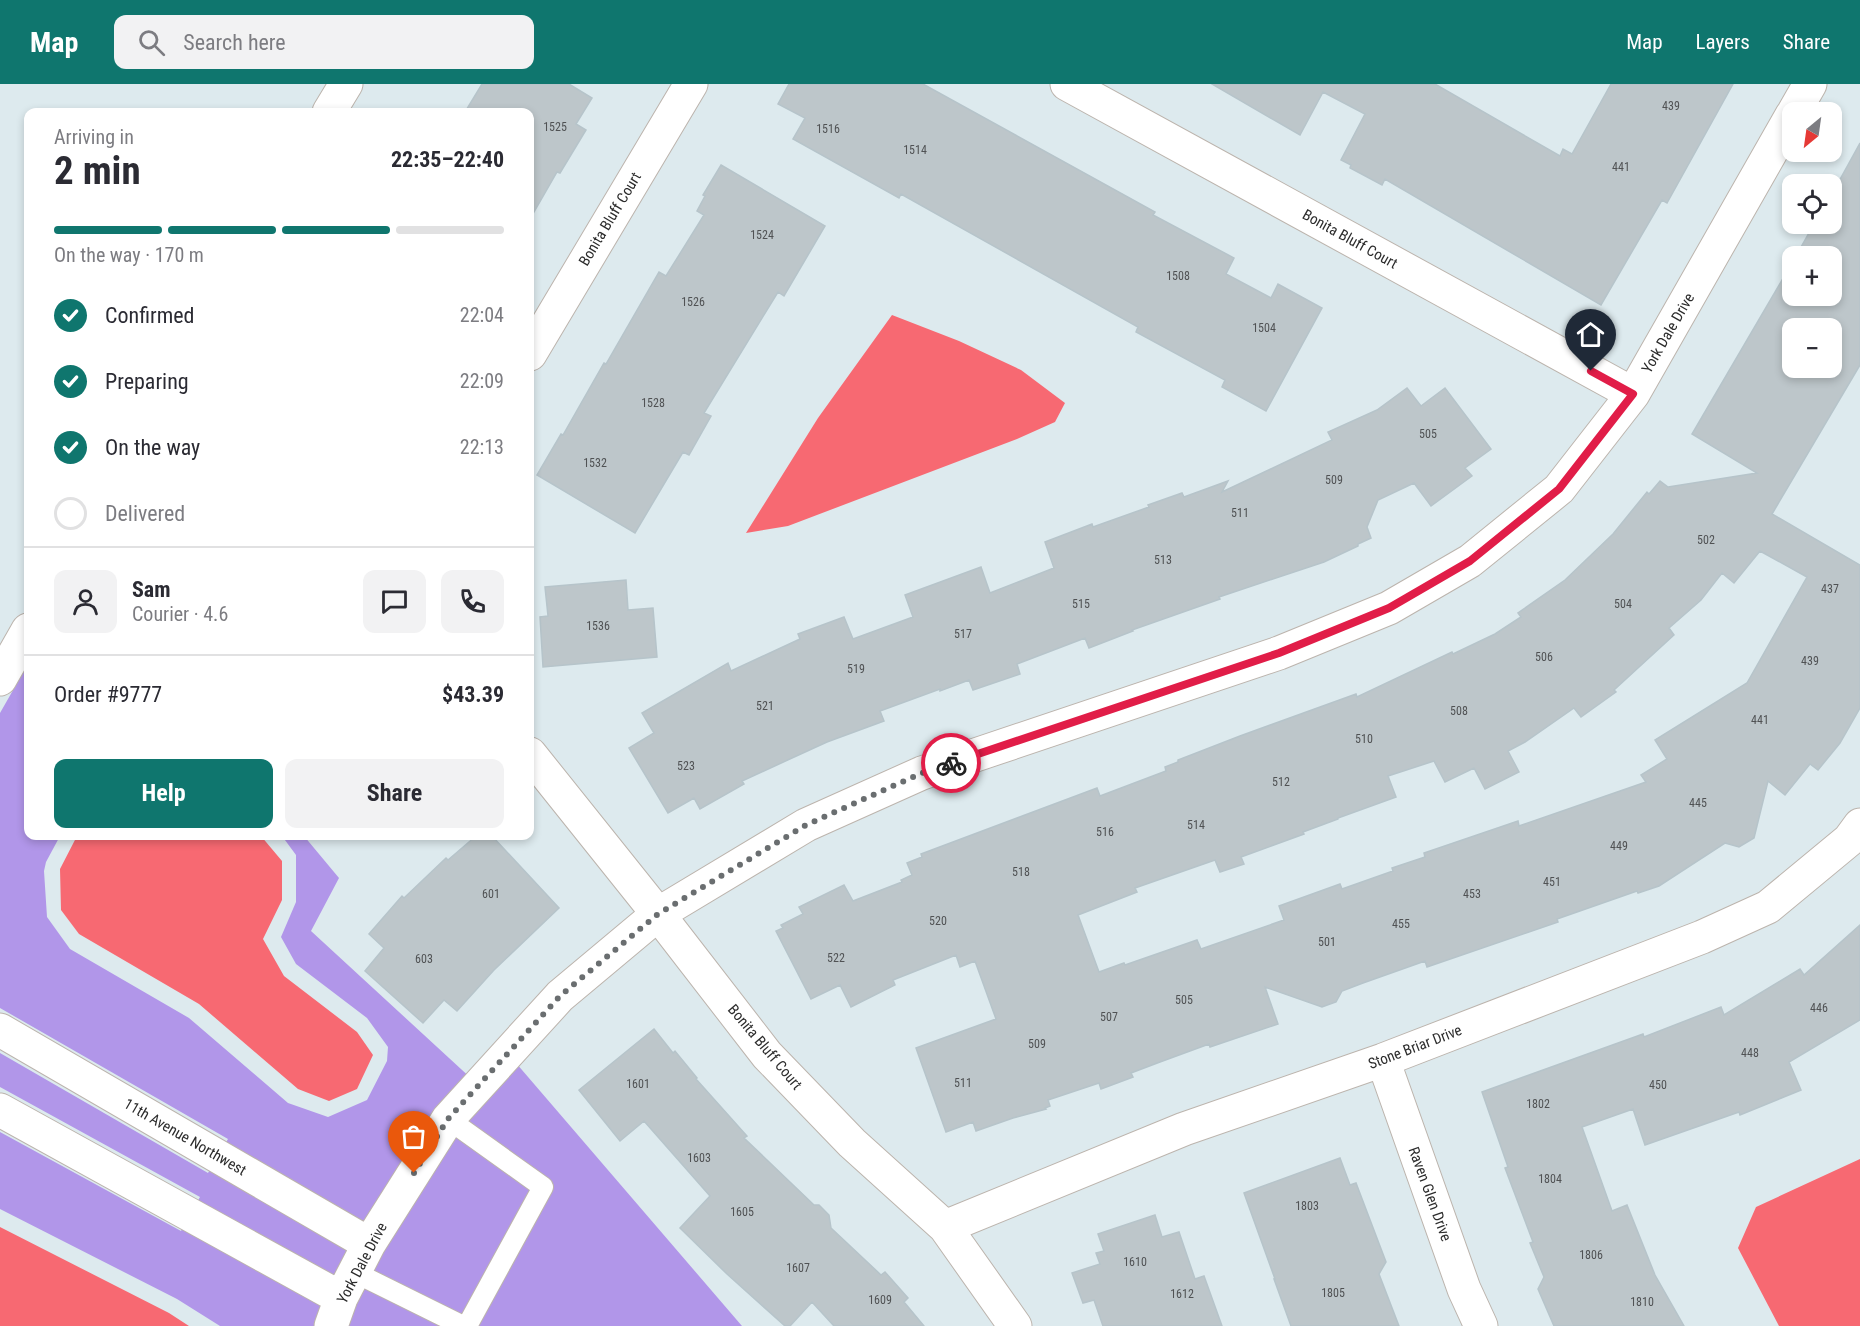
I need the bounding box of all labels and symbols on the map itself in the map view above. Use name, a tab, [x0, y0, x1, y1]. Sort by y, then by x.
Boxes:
house number: 439	[1662, 99, 1680, 113]
north arrow	[1782, 102, 1842, 162]
house number: 1525	[543, 120, 567, 134]
house number: 1516	[816, 122, 840, 136]
house number: 1514	[903, 143, 927, 157]
house number: 441	[1612, 160, 1630, 174]
street label: Bonita Bluff Court	[575, 169, 645, 269]
street label: Bonita Bluff Court	[1299, 205, 1401, 273]
house number: 1524	[750, 228, 774, 242]
house number: 1508	[1166, 269, 1190, 283]
street label: York Dale Drive	[1638, 290, 1698, 376]
house number: 1526	[681, 295, 705, 309]
pin	[1565, 309, 1616, 371]
house number: 1504	[1252, 321, 1276, 335]
house number: 1528	[641, 396, 665, 410]
house number: 505	[1419, 427, 1437, 441]
house number: 1532	[583, 456, 607, 470]
house number: 509	[1325, 473, 1343, 487]
house number: 511	[1231, 506, 1249, 520]
house number: 502	[1697, 533, 1715, 547]
house number: 513	[1154, 553, 1172, 567]
house number: 437	[1821, 582, 1839, 596]
house number: 515	[1072, 597, 1090, 611]
house number: 504	[1614, 597, 1632, 611]
house number: 1536	[586, 619, 610, 633]
house number: 517	[954, 627, 972, 641]
house number: 506	[1535, 650, 1553, 664]
house number: 439	[1801, 654, 1819, 668]
house number: 519	[847, 662, 865, 676]
house number: 521	[756, 699, 774, 713]
house number: 508	[1450, 704, 1468, 718]
house number: 441	[1751, 713, 1769, 727]
house number: 510	[1355, 732, 1373, 746]
courier	[921, 733, 981, 793]
house number: 523	[677, 759, 695, 773]
house number: 512	[1272, 775, 1290, 789]
house number: 445	[1689, 796, 1707, 810]
house number: 514	[1187, 818, 1205, 832]
house number: 516	[1096, 825, 1114, 839]
house number: 449	[1610, 839, 1628, 853]
house number: 518	[1012, 865, 1030, 879]
house number: 451	[1543, 875, 1561, 889]
house number: 601	[482, 887, 500, 901]
house number: 453	[1463, 887, 1481, 901]
house number: 520	[929, 914, 947, 928]
house number: 455	[1392, 917, 1410, 931]
house number: 501	[1318, 935, 1336, 949]
house number: 522	[827, 951, 845, 965]
house number: 603	[415, 952, 433, 966]
house number: 505	[1175, 993, 1193, 1007]
street label: Bonita Bluff Court	[724, 1001, 806, 1093]
house number: 446	[1810, 1001, 1828, 1015]
house number: 507	[1100, 1010, 1118, 1024]
street label: Stone Briar Drive	[1366, 1021, 1464, 1073]
house number: 509	[1028, 1037, 1046, 1051]
house number: 448	[1741, 1046, 1759, 1060]
house number: 511	[954, 1076, 972, 1090]
house number: 1601	[626, 1077, 650, 1091]
house number: 450	[1649, 1078, 1667, 1092]
street label: 11th Avenue Northwest	[121, 1095, 249, 1179]
house number: 1802	[1526, 1097, 1550, 1111]
pin	[388, 1111, 439, 1173]
street label: Raven Glen Drive	[1405, 1144, 1455, 1244]
house number: 1603	[687, 1151, 711, 1165]
house number: 1804	[1538, 1172, 1562, 1186]
house number: 1803	[1295, 1199, 1319, 1213]
house number: 1605	[730, 1205, 754, 1219]
street label: York Dale Drive	[333, 1219, 391, 1307]
house number: 1806	[1579, 1248, 1603, 1262]
house number: 1610	[1123, 1255, 1147, 1269]
house number: 1607	[786, 1261, 810, 1275]
house number: 1805	[1321, 1286, 1345, 1300]
house number: 1612	[1170, 1287, 1194, 1301]
house number: 1609	[868, 1293, 892, 1307]
house number: 1810	[1630, 1295, 1654, 1309]

